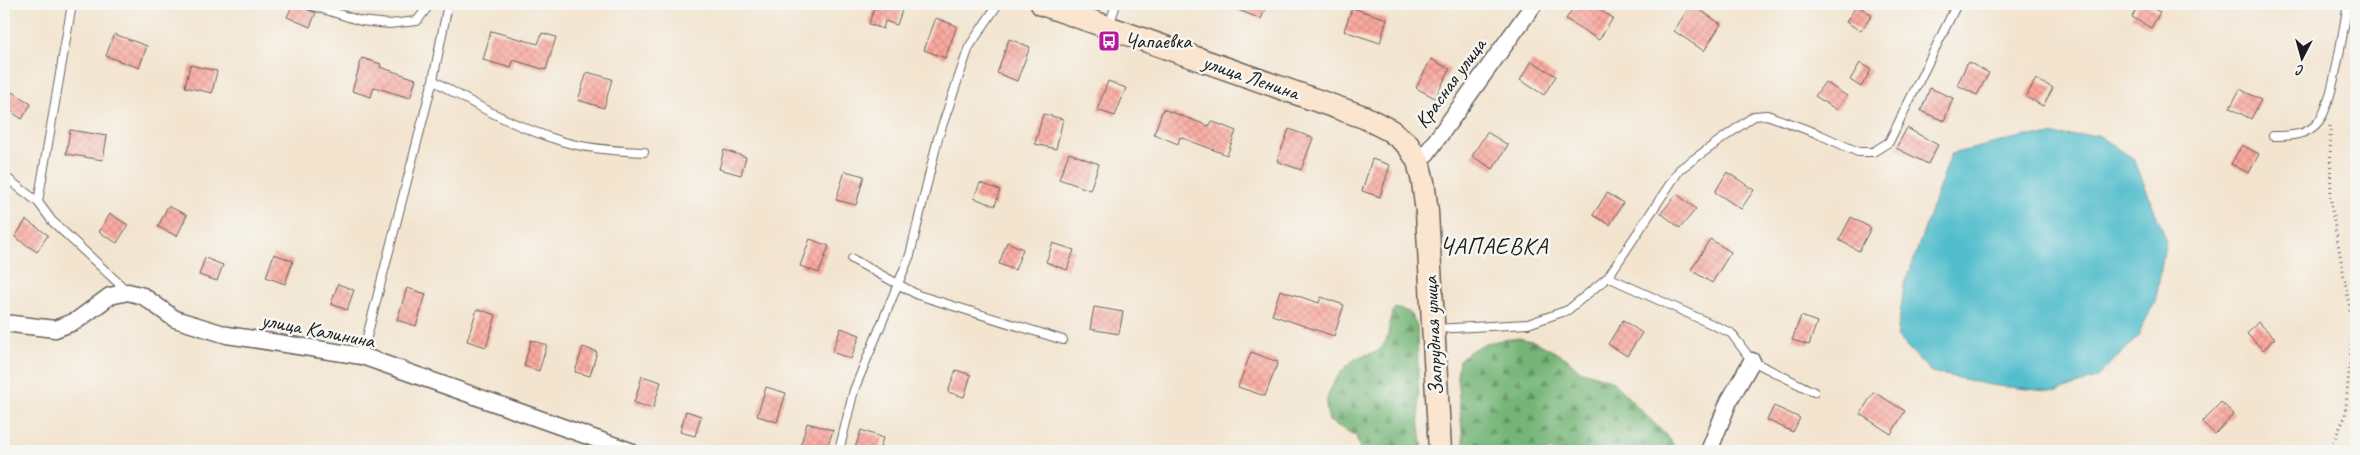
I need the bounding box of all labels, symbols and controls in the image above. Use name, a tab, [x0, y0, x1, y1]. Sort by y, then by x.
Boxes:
place label: Чапаевка	[1125, 28, 1193, 54]
bus stop icon: Чапаевка	[1097, 29, 1121, 53]
street label: Красная улица	[1409, 31, 1493, 133]
north arrow	[2278, 32, 2328, 82]
street label: улица Ленина	[1198, 48, 1305, 106]
text: С	[2294, 61, 2305, 79]
district label: ЧАПАЕВКА	[1440, 231, 1548, 261]
street label: Запрудная улица	[1417, 274, 1449, 396]
street label: улица Калинина	[257, 306, 379, 354]

